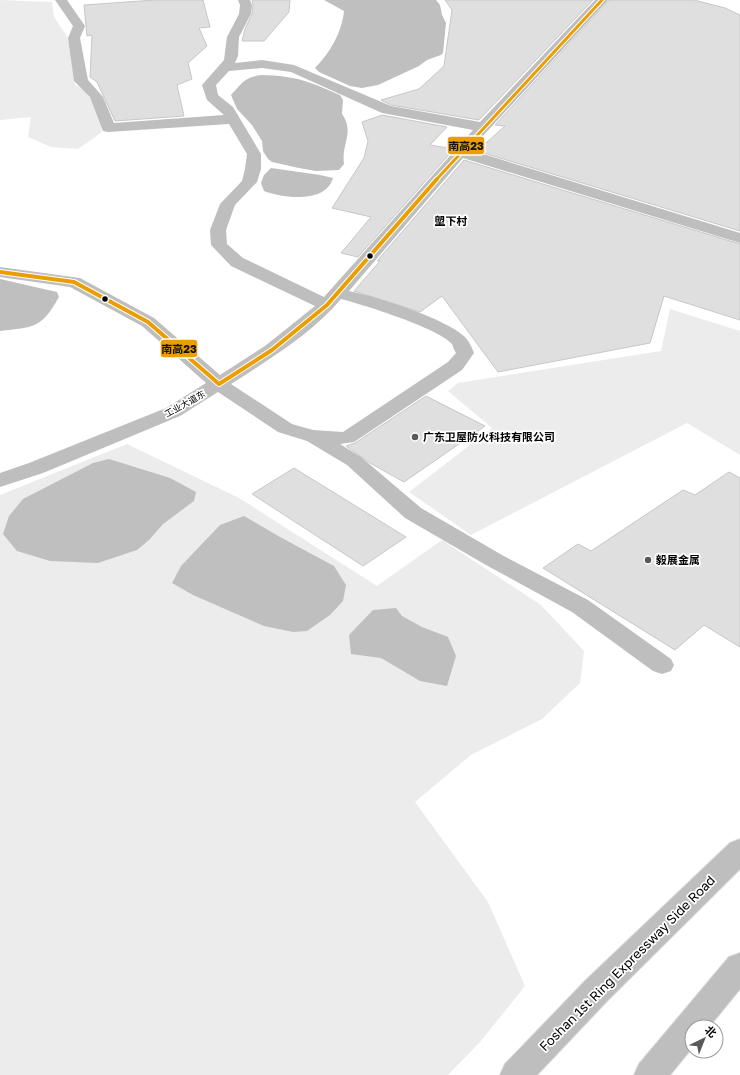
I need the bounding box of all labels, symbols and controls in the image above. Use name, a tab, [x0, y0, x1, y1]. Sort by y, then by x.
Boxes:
line badge: 南高23	[447, 136, 485, 155]
text: 南高23	[448, 139, 484, 152]
district label: 塱下村	[435, 214, 468, 227]
unlabelled marker	[365, 251, 375, 261]
unlabelled marker	[100, 294, 110, 304]
line badge: 南高23	[160, 339, 198, 358]
text: 南高23	[161, 342, 197, 355]
street label: 工业大道东	[162, 388, 207, 419]
place label: 广东卫屋防火科技有限公司	[423, 430, 555, 443]
marker: 广东卫屋防火科技有限公司	[410, 432, 420, 442]
place label: 毅展金属	[655, 553, 700, 566]
marker: 毅展金属	[643, 555, 653, 565]
street label: Foshan 1st Ring Expressway Side Road	[536, 872, 718, 1054]
north arrow	[684, 1019, 724, 1059]
text: 北	[703, 1023, 720, 1040]

